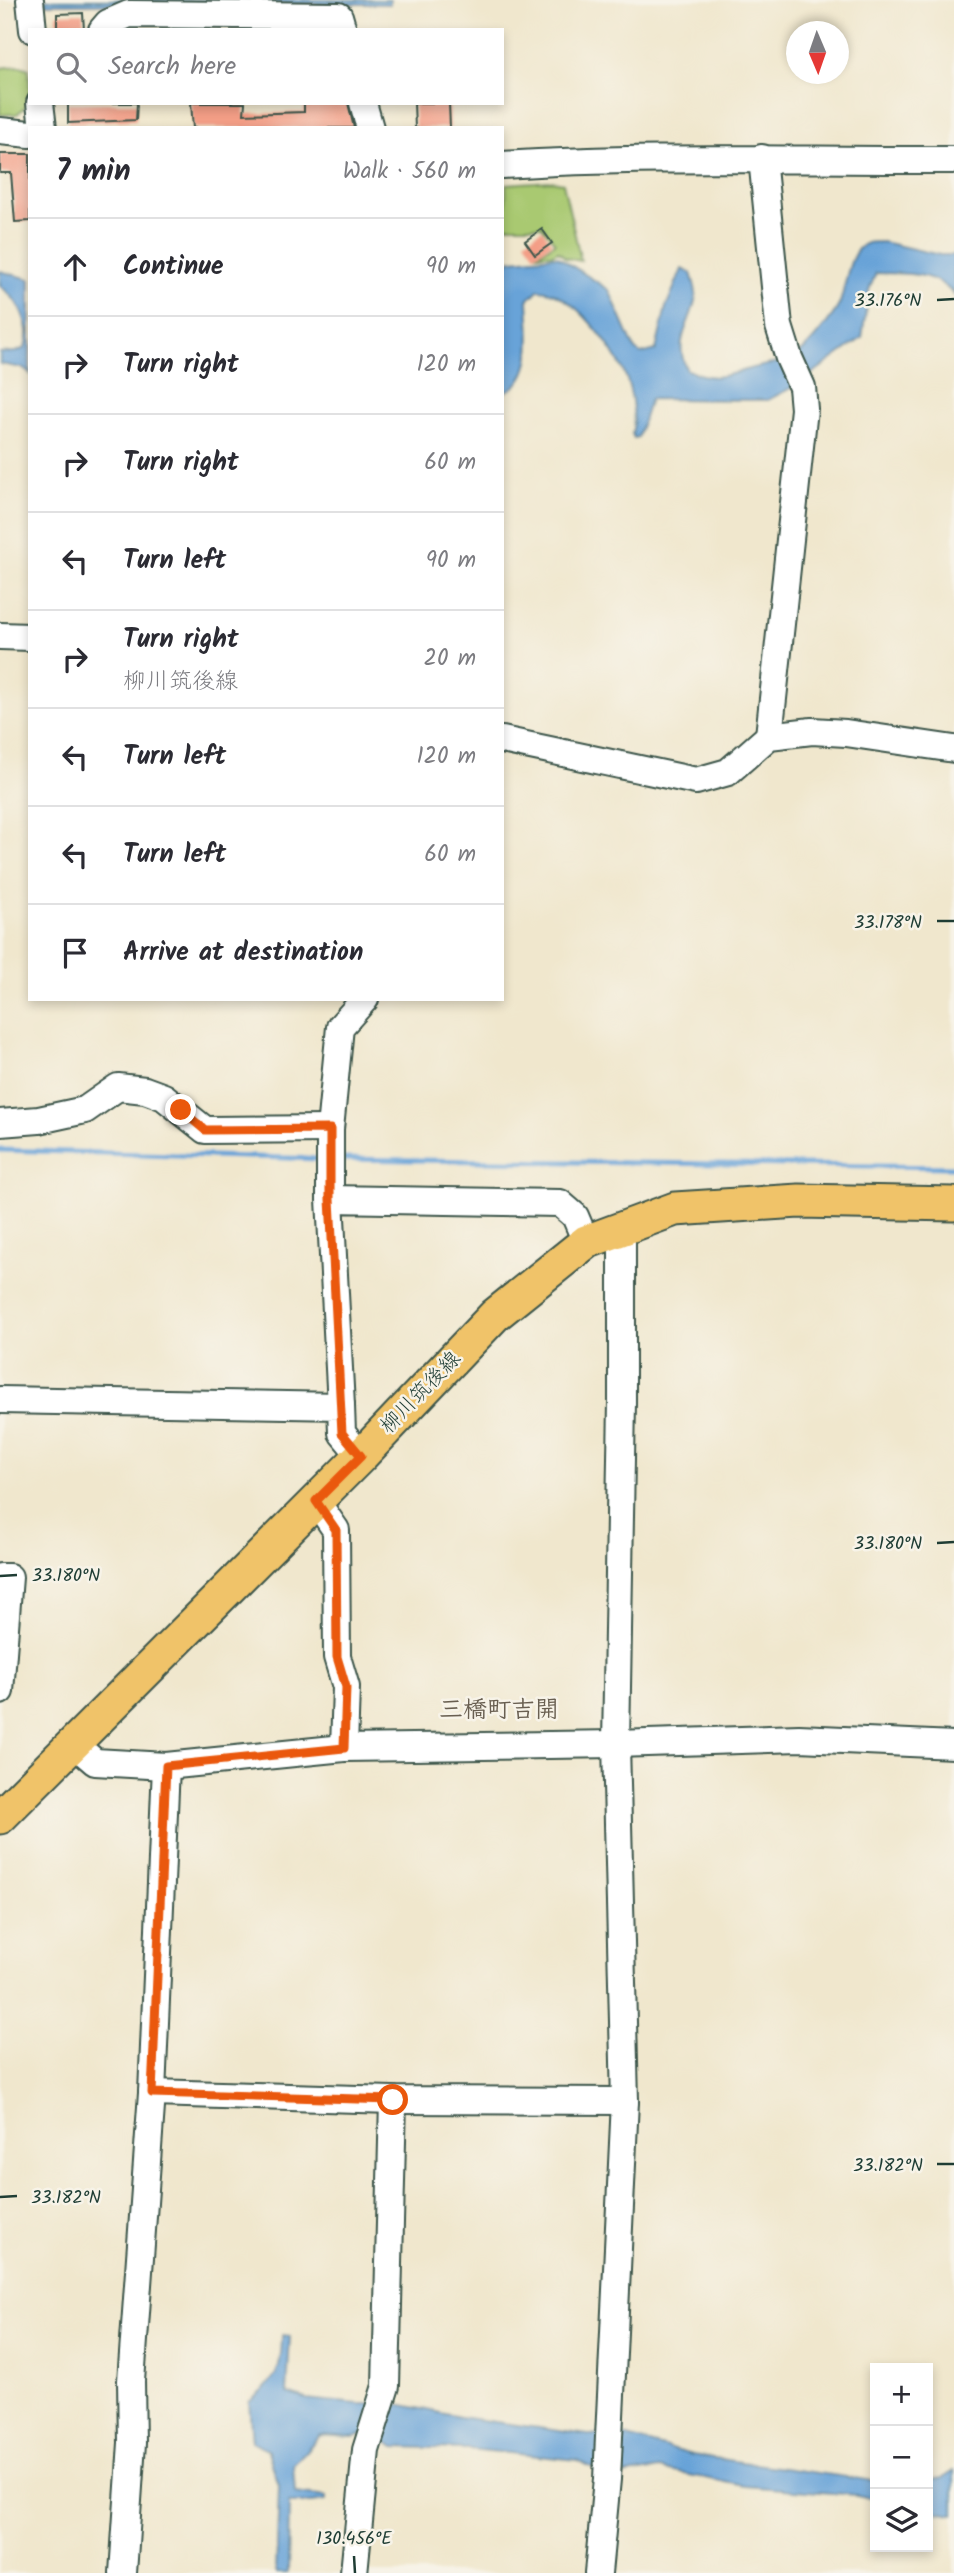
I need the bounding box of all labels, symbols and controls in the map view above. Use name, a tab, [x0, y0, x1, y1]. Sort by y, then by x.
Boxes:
north arrow	[786, 21, 849, 84]
search box	[28, 28, 504, 105]
text: Search here	[108, 46, 236, 88]
icon: search	[52, 48, 90, 86]
text: 7 min	[56, 148, 131, 196]
text: Walk · 560 m	[343, 154, 476, 190]
text: Continue	[123, 246, 224, 288]
icon: ahead	[56, 248, 94, 286]
text: 90 m	[426, 249, 476, 285]
text: 33.176°N	[854, 287, 922, 316]
text: Turn right	[123, 344, 239, 386]
icon: right	[56, 346, 94, 384]
text: 120 m	[416, 347, 476, 383]
text: Turn right	[123, 442, 239, 484]
icon: right	[56, 444, 94, 482]
text: 60 m	[424, 445, 476, 481]
text: Turn left	[123, 540, 226, 582]
icon: left	[56, 542, 94, 580]
text: 90 m	[426, 543, 476, 579]
text: Turn right	[123, 619, 239, 661]
icon: right	[56, 640, 94, 678]
text: 20 m	[424, 641, 476, 677]
text: 柳川筑後線	[123, 664, 238, 700]
text: Turn left	[123, 736, 226, 778]
icon: left	[56, 738, 94, 776]
text: 120 m	[416, 739, 476, 775]
text: Turn left	[123, 834, 226, 876]
icon: left	[56, 836, 94, 874]
text: 60 m	[424, 837, 476, 873]
text: 33.178°N	[854, 909, 922, 938]
text: Arrive at destination	[123, 932, 363, 974]
icon: arrive	[56, 934, 94, 972]
route end	[165, 1094, 196, 1125]
street label: 柳川筑後線	[373, 1344, 469, 1442]
text: 33.180°N	[854, 1530, 922, 1559]
text: 33.180°N	[32, 1562, 100, 1591]
district label: 三橋町吉開	[439, 1691, 559, 1730]
route start	[377, 2084, 408, 2115]
text: 33.182°N	[853, 2152, 923, 2181]
text: 33.182°N	[31, 2184, 101, 2213]
map controls	[870, 2363, 933, 2552]
button: +	[870, 2363, 933, 2426]
button: −	[870, 2426, 933, 2489]
button: layers	[870, 2489, 933, 2552]
text: 130.456°E	[316, 2525, 392, 2554]

